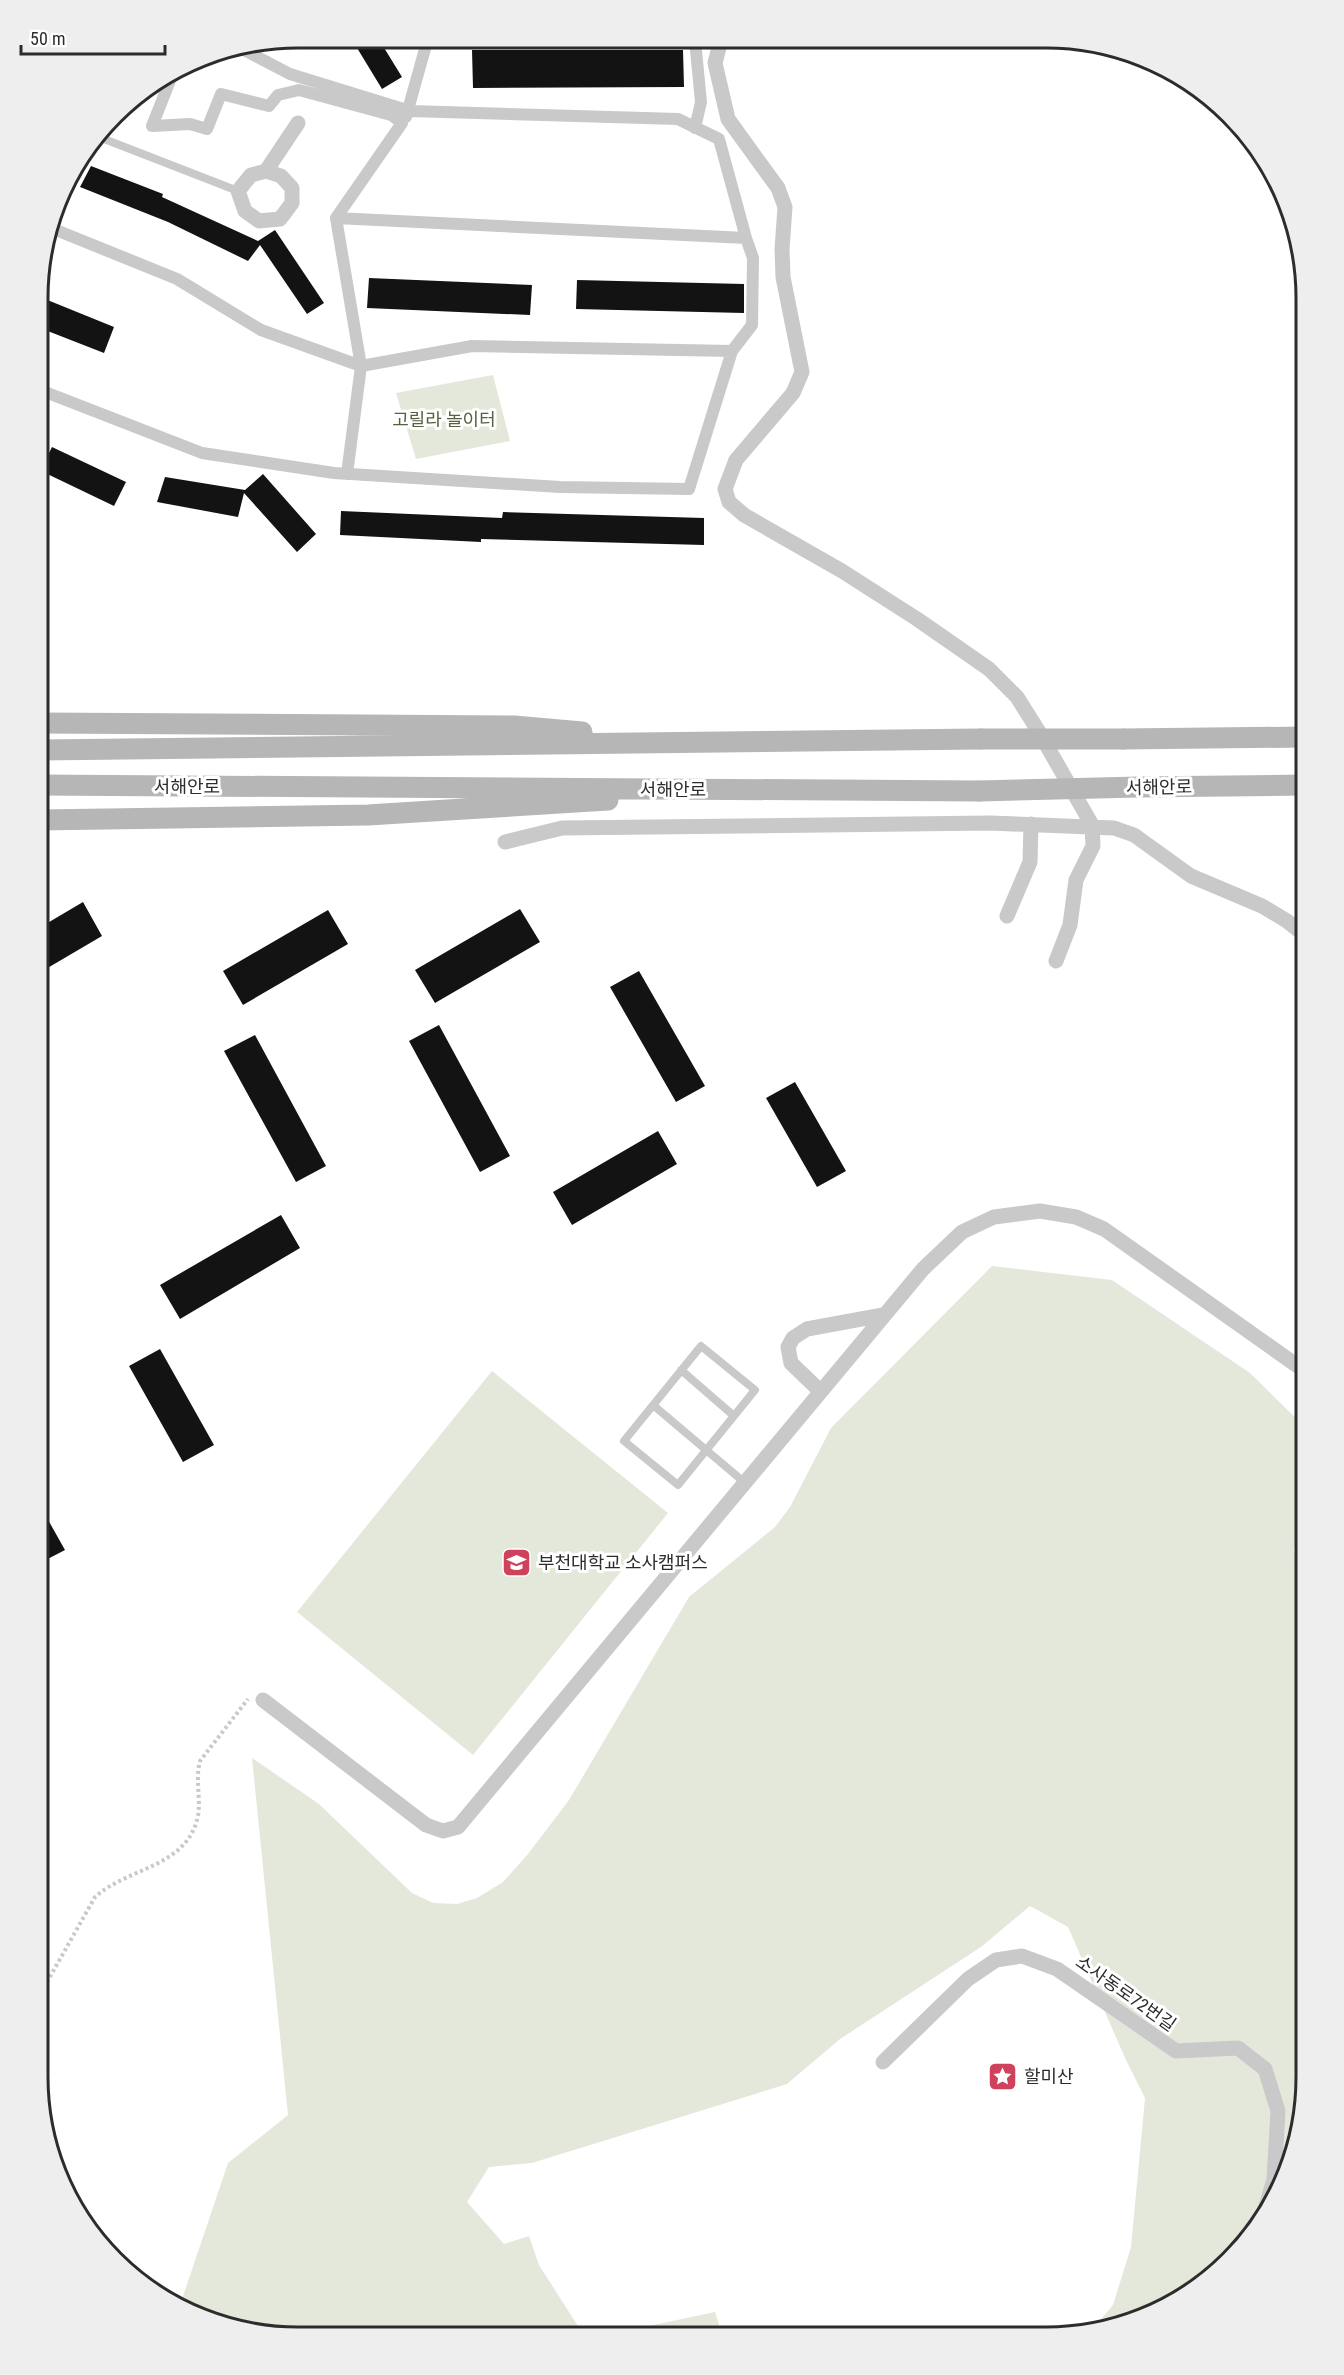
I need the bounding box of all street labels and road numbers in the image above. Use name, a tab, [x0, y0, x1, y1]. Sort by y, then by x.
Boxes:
street label: 서해안로	[154, 776, 220, 797]
street label: 서해안로	[1126, 776, 1192, 798]
street label: 서해안로	[640, 779, 706, 800]
street label: 소사동로72번길	[1072, 1951, 1180, 2035]

